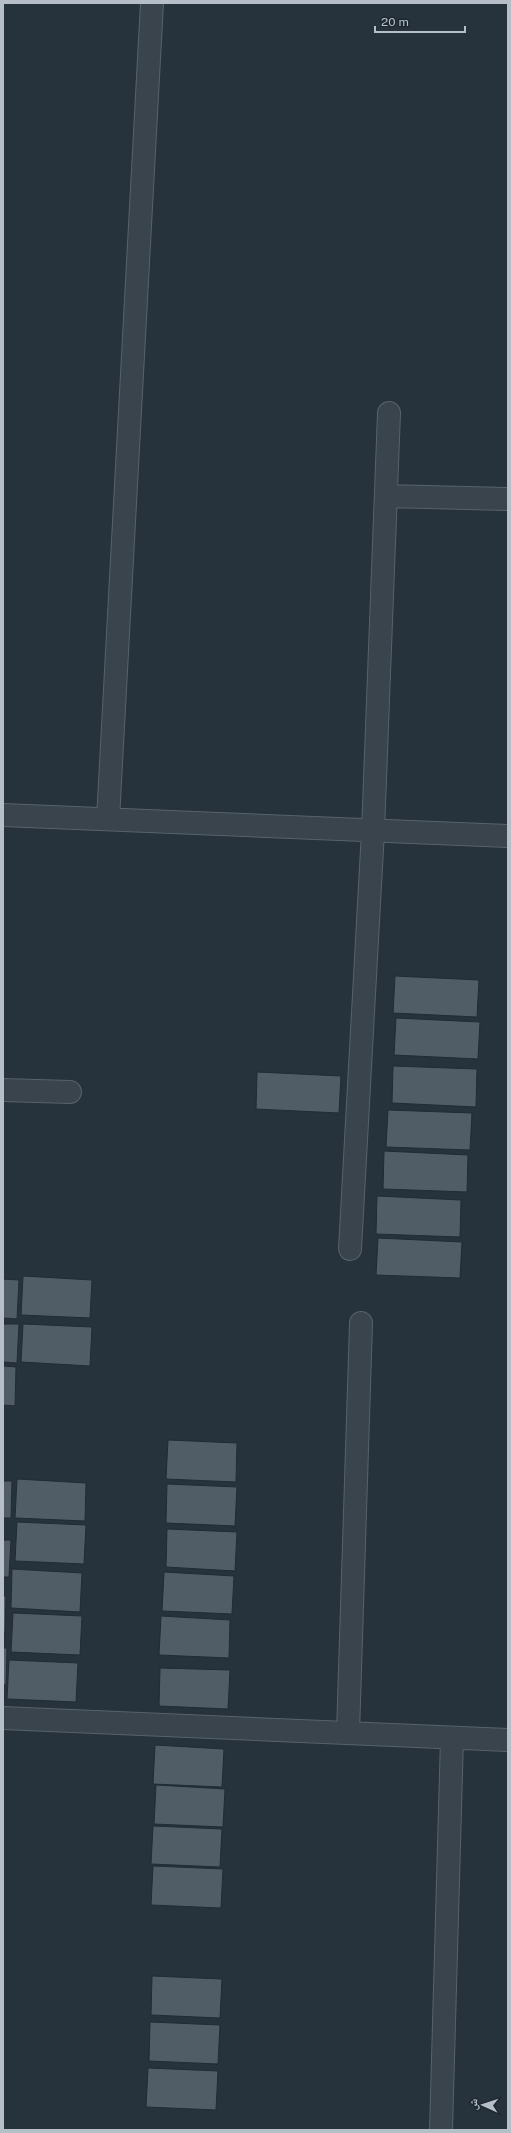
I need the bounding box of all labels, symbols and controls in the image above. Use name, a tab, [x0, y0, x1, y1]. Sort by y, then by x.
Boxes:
scale bar	[375, 8, 465, 34]
text: 20 m	[381, 15, 409, 29]
north arrow	[463, 2085, 503, 2125]
text: ش	[467, 2098, 481, 2111]

